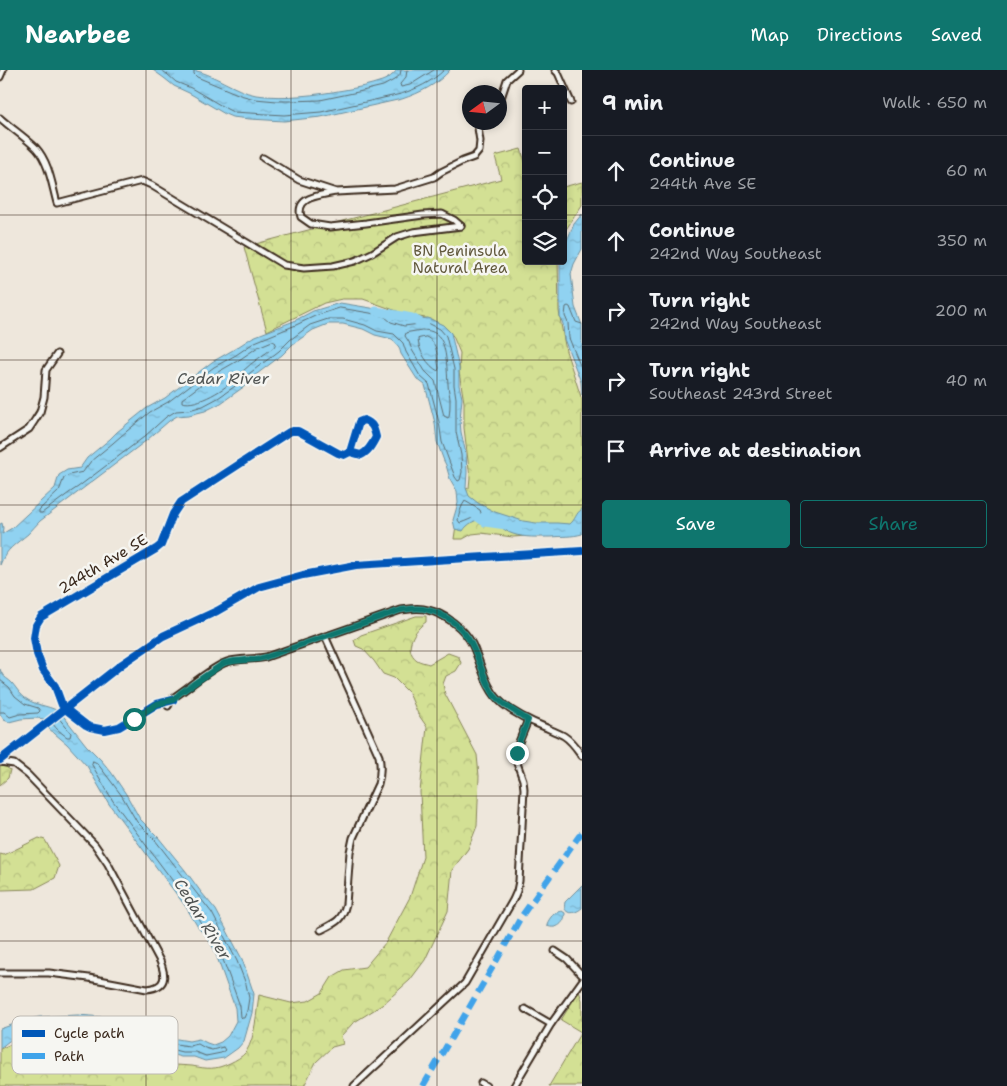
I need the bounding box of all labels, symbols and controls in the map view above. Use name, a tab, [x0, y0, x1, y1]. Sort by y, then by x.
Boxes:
text: Nearbee	[25, 19, 131, 51]
text: Map	[751, 23, 789, 47]
text: Directions	[817, 23, 903, 47]
text: Saved	[931, 23, 982, 47]
north arrow	[462, 85, 507, 130]
map controls	[522, 85, 567, 265]
button: +	[522, 85, 567, 130]
text: 9 min	[602, 89, 663, 117]
text: Walk · 650 m	[882, 92, 987, 113]
button: −	[522, 130, 567, 175]
text: Continue	[649, 148, 735, 173]
icon: ahead	[602, 157, 630, 185]
text: 60 m	[946, 160, 987, 181]
text: 244th Ave SE	[649, 173, 756, 194]
button: locate	[522, 175, 567, 220]
text: Continue	[649, 218, 735, 243]
button: layers	[522, 220, 567, 265]
icon: ahead	[602, 227, 630, 255]
text: 350 m	[936, 230, 987, 251]
park label: BN Peninsula Natural Area	[413, 241, 508, 278]
text: 242nd Way Southeast	[649, 243, 822, 264]
text: Turn right	[649, 288, 750, 313]
icon: right	[602, 297, 630, 325]
text: 200 m	[935, 300, 987, 321]
text: 242nd Way Southeast	[649, 313, 822, 334]
text: Turn right	[649, 358, 750, 383]
icon: right	[602, 367, 630, 395]
water label: Cedar River	[177, 368, 270, 389]
text: 40 m	[945, 370, 987, 391]
text: Southeast 243rd Street	[649, 383, 833, 404]
icon: arrive	[602, 437, 630, 465]
text: Arrive at destination	[649, 438, 861, 463]
button: Save	[602, 500, 790, 548]
button: Share	[800, 500, 987, 548]
street label: 244th Ave SE	[55, 530, 151, 598]
route start	[123, 708, 146, 731]
route end	[506, 742, 529, 765]
water label: Cedar River	[169, 875, 236, 964]
legend	[12, 1016, 178, 1074]
text: Cycle path	[54, 1024, 125, 1042]
text: Path	[54, 1047, 85, 1065]

